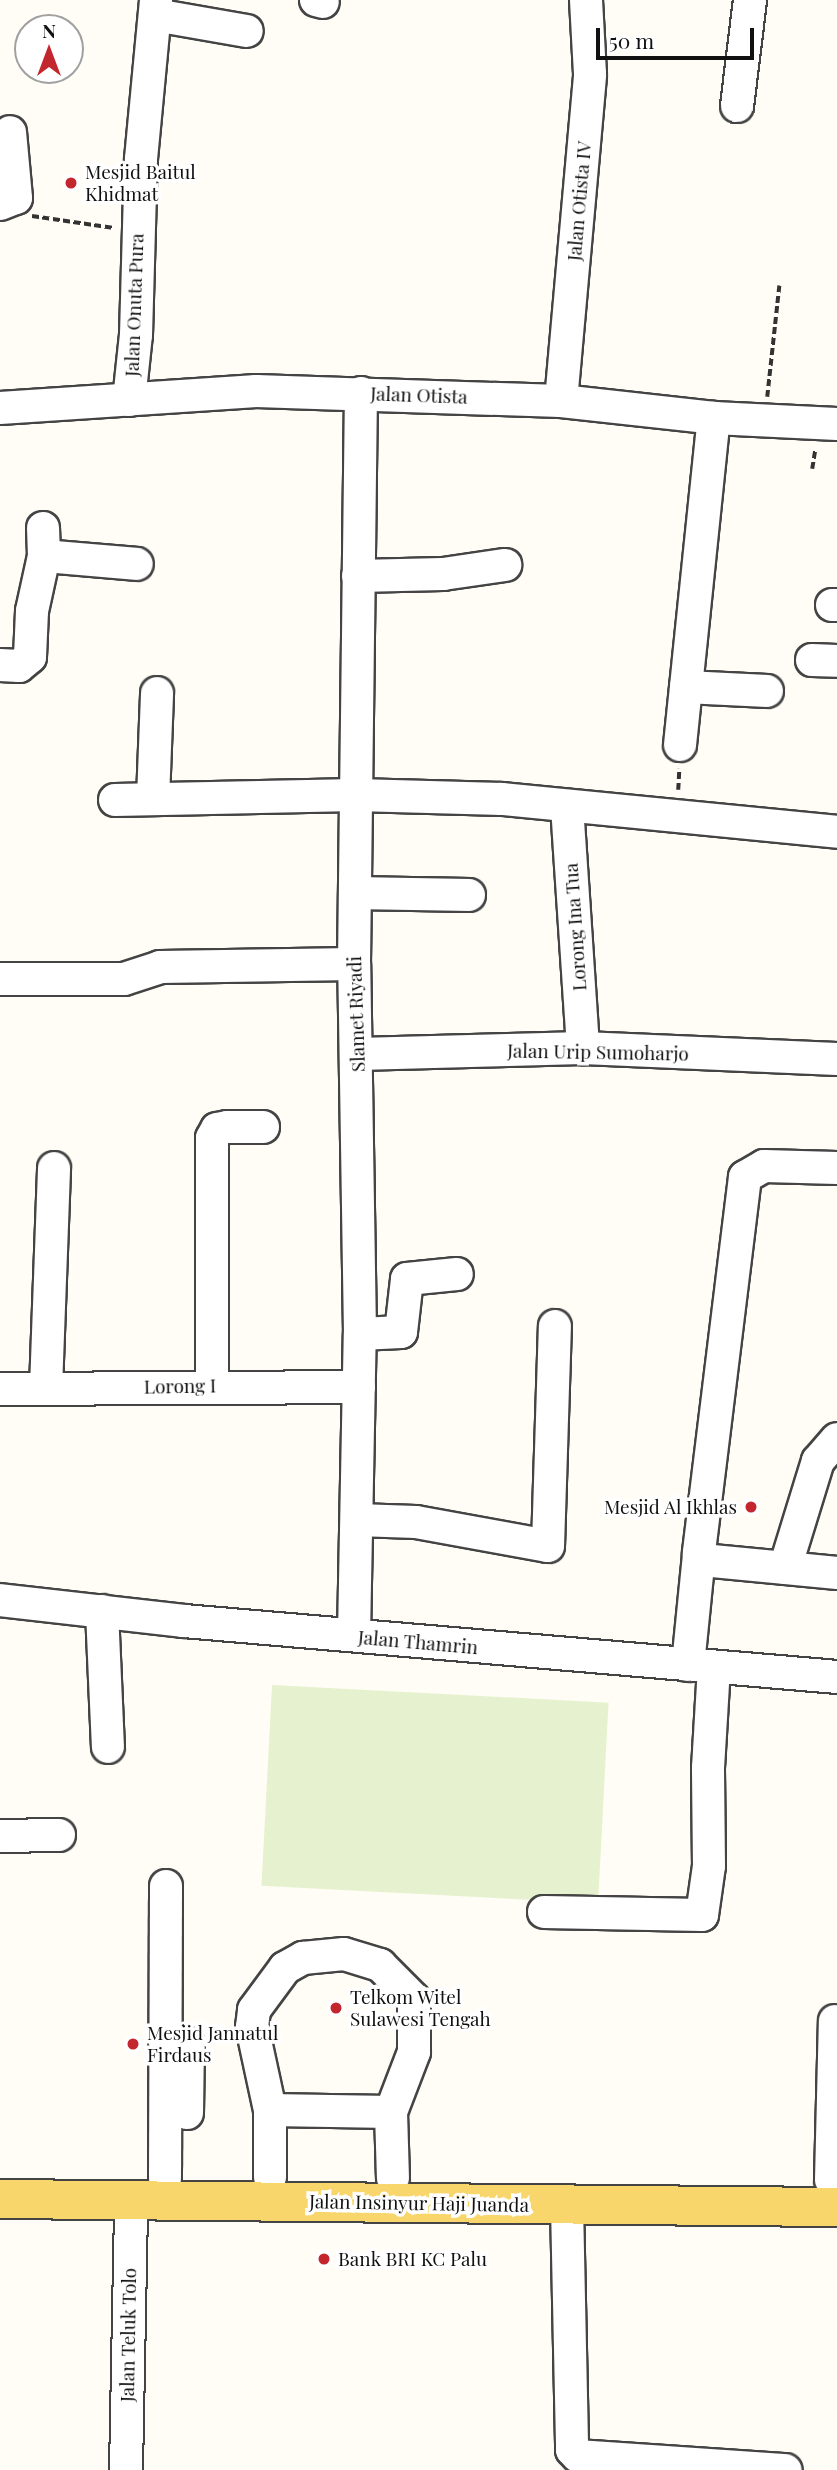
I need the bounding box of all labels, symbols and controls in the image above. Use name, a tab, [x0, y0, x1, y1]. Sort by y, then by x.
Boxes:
north arrow	[14, 14, 84, 84]
scale bar	[599, 14, 756, 58]
text: N	[42, 17, 56, 43]
text: 50 m	[609, 26, 654, 54]
street label: Jalan Otista IV	[562, 140, 596, 262]
place label: Mesjid Baitul Khidmat	[85, 161, 196, 205]
marker: Mesjid Baitul Khidmat	[63, 175, 79, 191]
street label: Jalan Onuta Pura	[120, 233, 148, 377]
street label: Jalan Otista	[370, 382, 468, 408]
street label: Lorong Ina Tua	[559, 862, 591, 992]
street label: Slamet Riyadi	[343, 955, 369, 1073]
street label: Jalan Urip Sumoharjo	[507, 1039, 689, 1065]
street label: Lorong I	[144, 1374, 216, 1398]
place label: Mesjid Al Ikhlas	[603, 1496, 737, 1518]
marker: Mesjid Al Ikhlas	[743, 1499, 759, 1515]
street label: Jalan Thamrin	[357, 1625, 479, 1659]
place label: Telkom Witel Sulawesi Tengah	[350, 1986, 491, 2030]
marker: Telkom Witel Sulawesi Tengah	[328, 2000, 344, 2016]
place label: Mesjid Jannatul Firdaus	[147, 2022, 278, 2066]
marker: Mesjid Jannatul Firdaus	[125, 2036, 141, 2052]
street label: Jalan Insinyur Haji Juanda	[309, 2190, 529, 2216]
place label: Bank BRI KC Palu	[338, 2248, 487, 2270]
marker: Bank BRI KC Palu	[316, 2251, 332, 2267]
street label: Jalan Teluk Tolo	[115, 2267, 141, 2403]

